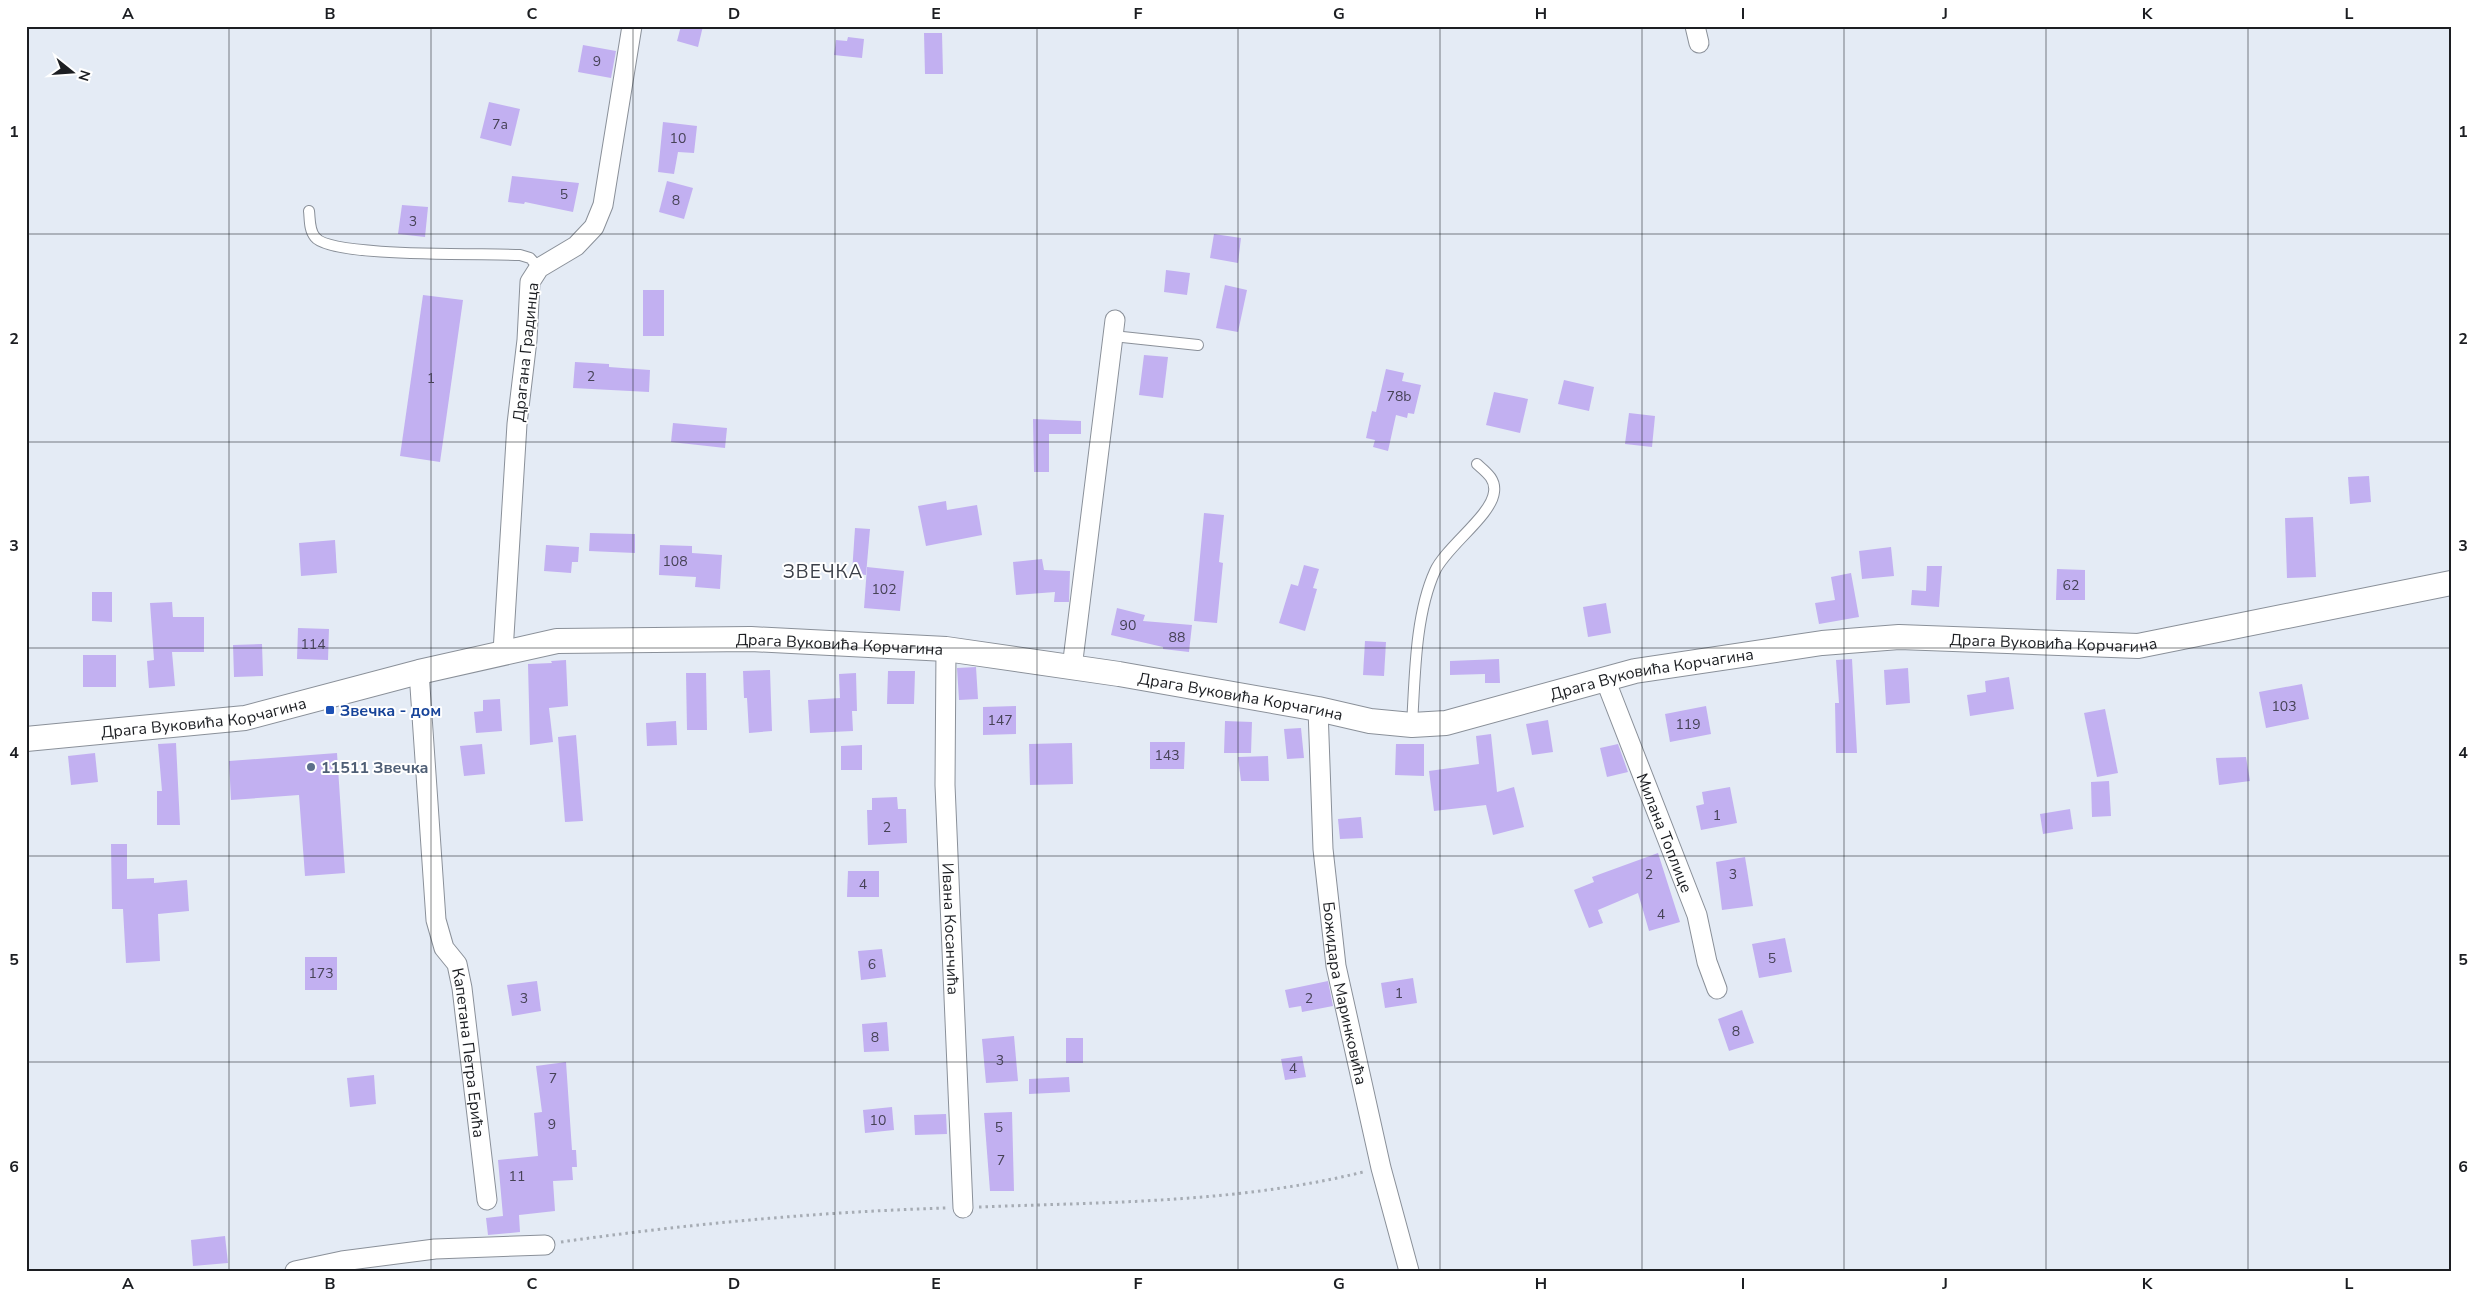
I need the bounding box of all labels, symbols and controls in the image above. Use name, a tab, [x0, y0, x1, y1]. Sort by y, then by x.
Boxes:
text: A	[122, 3, 134, 25]
text: B	[324, 3, 336, 25]
text: C	[527, 3, 538, 25]
text: D	[728, 3, 740, 25]
text: E	[931, 3, 941, 25]
text: F	[1134, 3, 1143, 25]
text: G	[1333, 3, 1345, 25]
text: H	[1535, 3, 1547, 25]
text: I	[1741, 3, 1745, 25]
text: J	[1941, 3, 1948, 25]
text: K	[2142, 3, 2154, 25]
text: L	[2345, 3, 2354, 25]
north arrow	[48, 48, 98, 98]
house number: 9	[593, 52, 601, 71]
text: N	[73, 68, 95, 83]
house number: 7a	[492, 115, 508, 134]
text: 1	[9, 121, 19, 143]
text: 1	[2458, 121, 2468, 143]
house number: 10	[670, 129, 686, 148]
house number: 5	[560, 185, 568, 204]
house number: 8	[672, 191, 680, 210]
house number: 3	[409, 212, 417, 231]
street label: Драгана Градинца	[508, 281, 544, 423]
text: 2	[9, 328, 19, 350]
text: 2	[2458, 328, 2468, 350]
house number: 2	[587, 367, 595, 386]
house number: 1	[427, 369, 435, 388]
house number: 78b	[1387, 387, 1411, 406]
text: 3	[9, 535, 19, 557]
text: 3	[2458, 535, 2468, 557]
house number: 108	[662, 552, 688, 571]
district label: ЗВЕЧКА	[783, 559, 863, 585]
house number: 62	[2063, 576, 2079, 595]
house number: 102	[871, 580, 897, 599]
house number: 90	[1120, 616, 1136, 635]
house number: 88	[1169, 628, 1185, 647]
street label: Драга Вуковића Корчагина	[736, 629, 944, 661]
street label: Драга Вуковића Корчагина	[1949, 629, 2159, 658]
house number: 114	[300, 635, 326, 654]
street label: Драга Вуковића Корчагина	[1547, 643, 1755, 706]
street label: Драга Вуковића Корчагина	[1136, 668, 1345, 726]
street label: Драга Вуковића Корчагина	[100, 692, 309, 744]
house number: 103	[2271, 697, 2297, 716]
place label: Звечка - дом	[340, 700, 441, 722]
marker: Звечка - дом	[324, 704, 336, 716]
house number: 147	[987, 711, 1013, 730]
house number: 119	[1675, 715, 1701, 734]
text: 4	[9, 742, 19, 764]
text: 4	[2458, 742, 2468, 764]
house number: 143	[1154, 746, 1180, 765]
place label: 11511 Звечка	[321, 757, 429, 779]
marker: 11511 Звечка	[305, 761, 317, 773]
street label: Милана Топлице	[1631, 770, 1697, 896]
house number: 1	[1713, 806, 1721, 825]
house number: 2	[883, 818, 891, 837]
street label: Ивана Косанчића	[936, 862, 964, 995]
house number: 2	[1645, 865, 1653, 884]
house number: 3	[1729, 865, 1737, 884]
house number: 4	[859, 875, 867, 894]
street label: Божидара Маринковића	[1317, 900, 1372, 1087]
house number: 4	[1657, 905, 1665, 924]
text: 5	[9, 949, 19, 971]
house number: 5	[1768, 949, 1776, 968]
text: 5	[2458, 949, 2468, 971]
house number: 6	[868, 955, 876, 974]
house number: 173	[308, 964, 334, 983]
street label: Капетана Петра Ерића	[446, 966, 490, 1139]
house number: 1	[1395, 984, 1403, 1003]
house number: 3	[520, 989, 528, 1008]
house number: 2	[1305, 989, 1313, 1008]
house number: 8	[1732, 1022, 1740, 1041]
house number: 8	[871, 1028, 879, 1047]
house number: 3	[996, 1051, 1004, 1070]
house number: 4	[1289, 1059, 1297, 1078]
house number: 7	[549, 1069, 557, 1088]
house number: 10	[870, 1111, 886, 1130]
house number: 9	[548, 1115, 556, 1134]
house number: 5	[995, 1118, 1003, 1137]
house number: 7	[997, 1151, 1005, 1170]
text: 6	[9, 1156, 19, 1178]
text: 6	[2458, 1156, 2468, 1178]
house number: 11	[509, 1167, 525, 1186]
text: A	[122, 1273, 134, 1295]
text: B	[324, 1273, 336, 1295]
text: C	[527, 1273, 538, 1295]
text: D	[728, 1273, 740, 1295]
text: E	[931, 1273, 941, 1295]
text: F	[1134, 1273, 1143, 1295]
text: G	[1333, 1273, 1345, 1295]
text: H	[1535, 1273, 1547, 1295]
text: I	[1741, 1273, 1745, 1295]
text: J	[1941, 1273, 1948, 1295]
text: K	[2142, 1273, 2154, 1295]
text: L	[2345, 1273, 2354, 1295]

